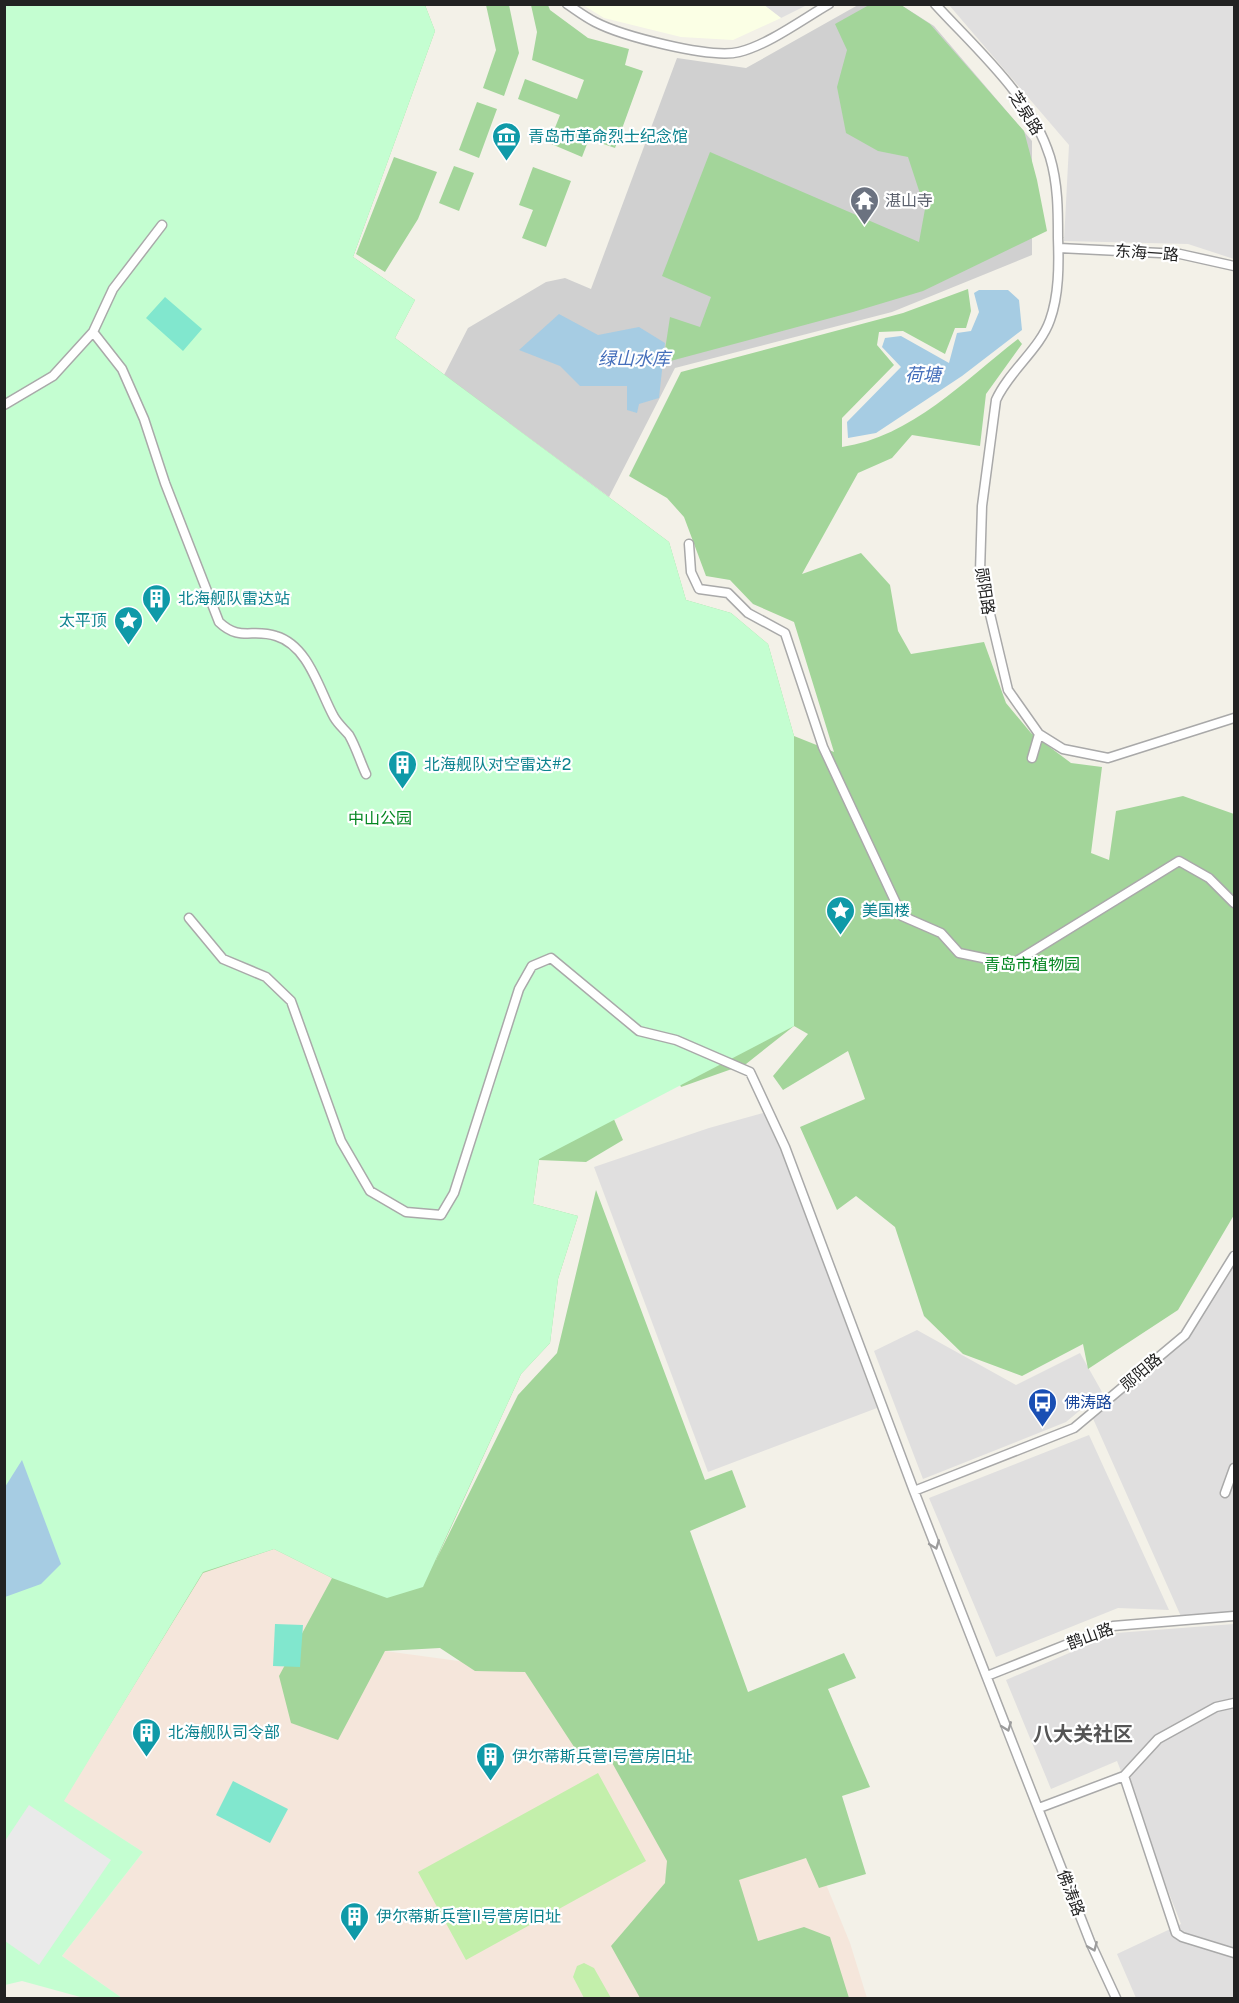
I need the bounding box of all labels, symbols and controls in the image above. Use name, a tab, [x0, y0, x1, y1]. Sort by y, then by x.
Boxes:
street label: 芝泉路	[1005, 88, 1047, 138]
museum icon: 青岛市革命烈士纪念馆	[491, 120, 523, 162]
place label: 青岛市革命烈士纪念馆	[528, 127, 688, 146]
temple icon: 湛山寺	[848, 184, 880, 226]
place label: 湛山寺	[885, 191, 933, 210]
street label: 东海一路	[1114, 241, 1180, 265]
water label: 绿山水库	[598, 348, 673, 369]
water label: 荷塘	[905, 364, 944, 385]
street label: 郧阳路	[972, 566, 998, 616]
building icon: 北海舰队雷达站	[141, 582, 173, 624]
place label: 北海舰队雷达站	[178, 589, 290, 608]
place icon: 太平顶	[112, 604, 144, 646]
place label: 太平顶	[59, 611, 107, 630]
building icon: 北海舰队对空雷达#2	[387, 748, 419, 790]
place label: 北海舰队对空雷达#2	[424, 755, 571, 774]
park label: 中山公园	[348, 809, 412, 828]
place icon: 美国楼	[825, 894, 857, 936]
place label: 美国楼	[862, 901, 910, 920]
park label: 青岛市植物园	[984, 955, 1080, 974]
street label: 郧阳路	[1117, 1349, 1165, 1395]
bus stop icon: 佛涛路	[1027, 1386, 1059, 1428]
place label: 佛涛路	[1064, 1393, 1112, 1412]
one-way arrow	[928, 1539, 941, 1550]
street label: 鹊山路	[1064, 1619, 1116, 1653]
building icon: 北海舰队司令部	[131, 1716, 163, 1758]
one-way arrow	[999, 1721, 1012, 1731]
district label: 八大关社区	[1033, 1722, 1133, 1746]
place label: 北海舰队司令部	[168, 1723, 280, 1742]
building icon: 伊尔蒂斯兵营I号营房旧址	[475, 1740, 507, 1782]
place label: 伊尔蒂斯兵营I号营房旧址	[512, 1747, 693, 1766]
street label: 佛涛路	[1054, 1867, 1088, 1919]
building icon: 伊尔蒂斯兵营II号营房旧址	[339, 1900, 371, 1942]
place label: 伊尔蒂斯兵营II号营房旧址	[376, 1907, 561, 1926]
one-way arrow	[1086, 1941, 1098, 1952]

